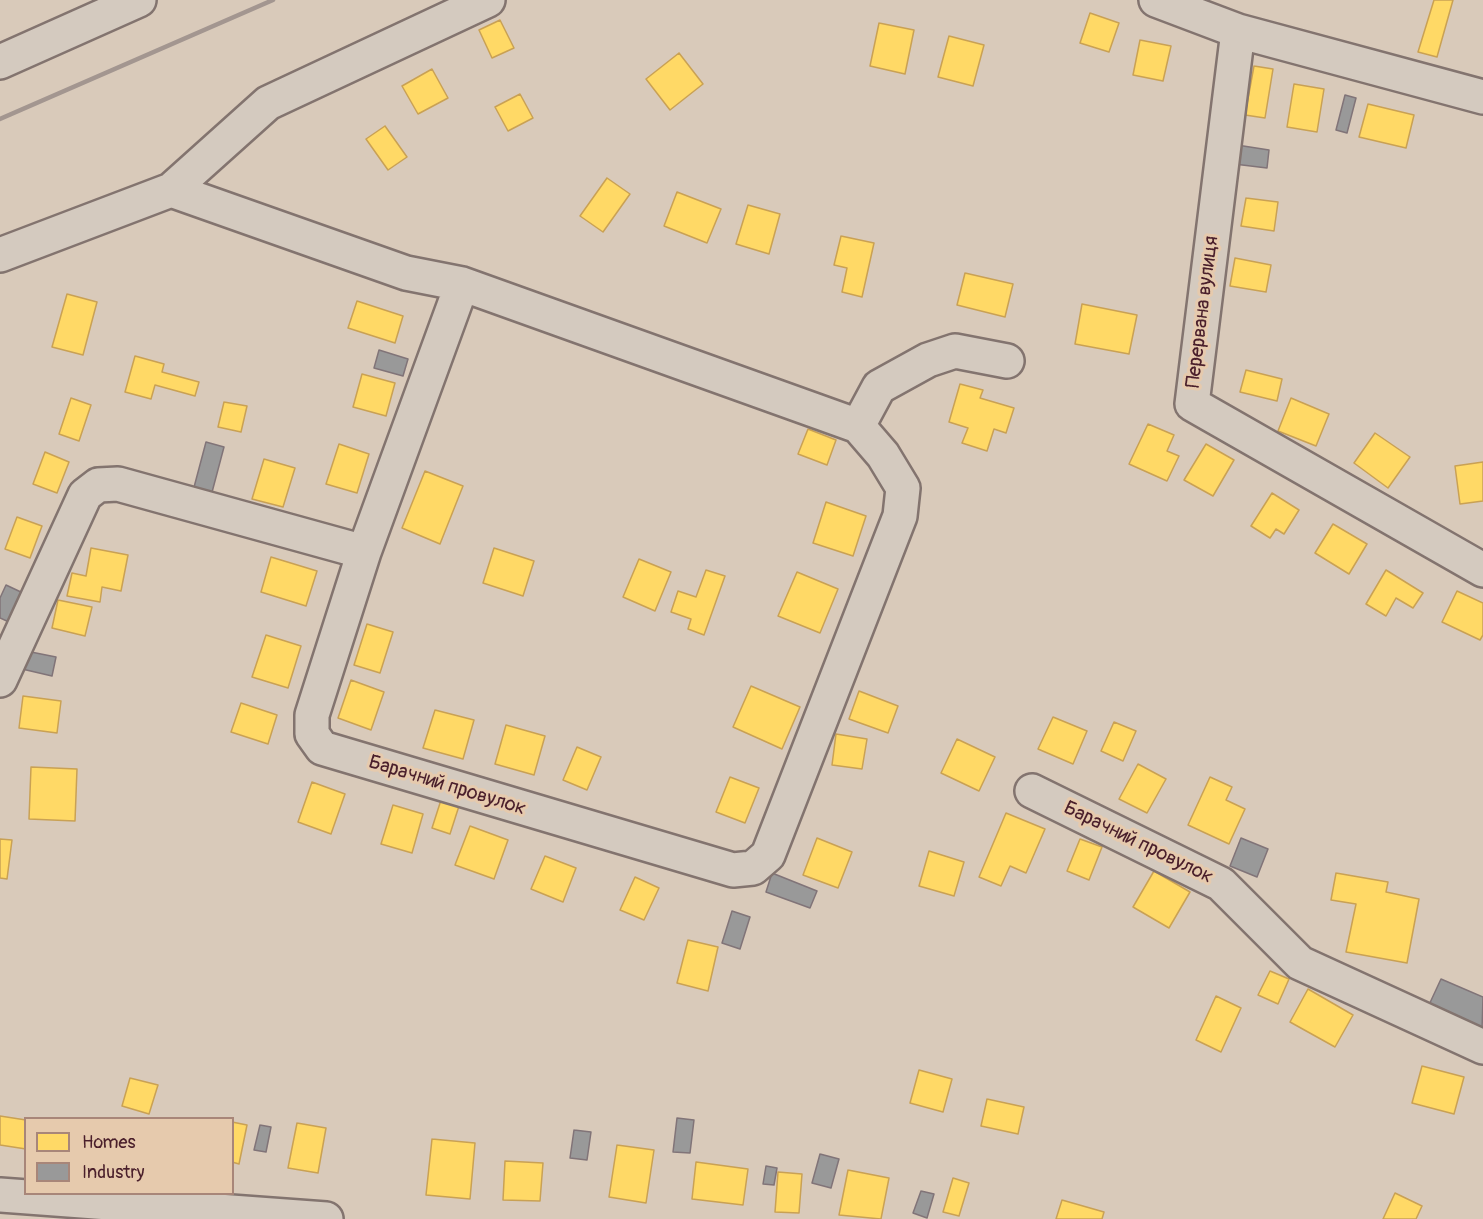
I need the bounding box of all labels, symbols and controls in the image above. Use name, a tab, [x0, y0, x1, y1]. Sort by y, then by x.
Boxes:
street label: Перервана вулиця	[1182, 235, 1224, 389]
street label: Барачний провулок	[365, 751, 529, 821]
street label: Барачний провулок	[1059, 796, 1217, 890]
legend	[24, 1117, 234, 1195]
text: Homes	[82, 1131, 135, 1154]
text: Industry	[82, 1161, 145, 1184]

